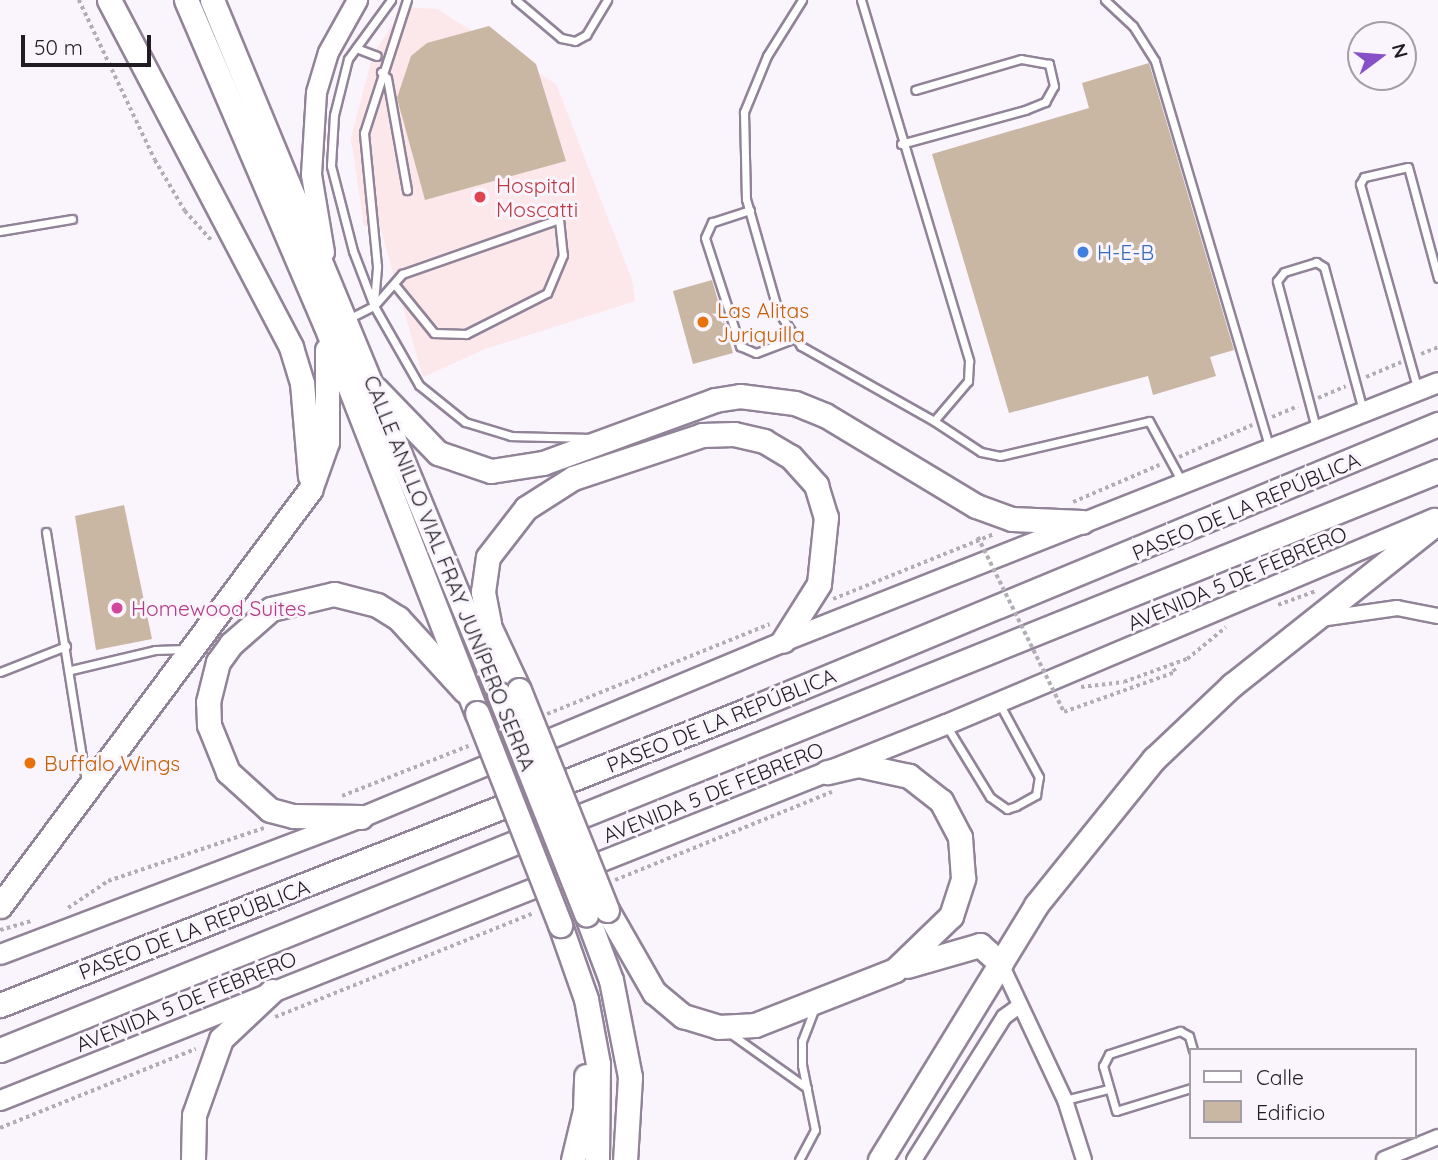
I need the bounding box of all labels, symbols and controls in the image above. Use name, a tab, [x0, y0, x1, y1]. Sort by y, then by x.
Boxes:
scale bar	[24, 21, 154, 65]
north arrow	[1347, 21, 1417, 91]
text: 50 m	[34, 34, 83, 60]
text: N	[1387, 41, 1414, 61]
place label: Hospital Moscatti	[496, 172, 578, 222]
marker: Hospital Moscatti	[470, 187, 490, 207]
place label: H-E-B	[1097, 239, 1154, 265]
marker: H-E-B	[1075, 244, 1091, 260]
place label: Las Alitas Juriquilla	[717, 297, 809, 347]
marker: Las Alitas Juriquilla	[695, 314, 711, 330]
street label: CALLE ANILLO VIAL FRAY JUNÍPERO SERRA	[359, 372, 541, 774]
street label: PASEO DE LA REPÚBLICA	[1128, 447, 1364, 565]
street label: AVENIDA 5 DE FEBRERO	[1124, 520, 1350, 636]
place label: Homewood Suites	[131, 595, 306, 621]
marker: Homewood Suites	[109, 600, 125, 616]
street label: PASEO DE LA REPÚBLICA	[603, 662, 839, 778]
street label: AVENIDA 5 DE FEBRERO	[599, 736, 827, 848]
place label: Buffalo Wings	[44, 750, 180, 776]
marker: Buffalo Wings	[22, 755, 38, 771]
street label: PASEO DE LA REPÚBLICA	[75, 873, 313, 985]
street label: AVENIDA 5 DE FEBRERO	[72, 945, 300, 1057]
legend	[1190, 1048, 1417, 1139]
text: Calle	[1256, 1064, 1304, 1090]
text: Edificio	[1256, 1099, 1325, 1125]

